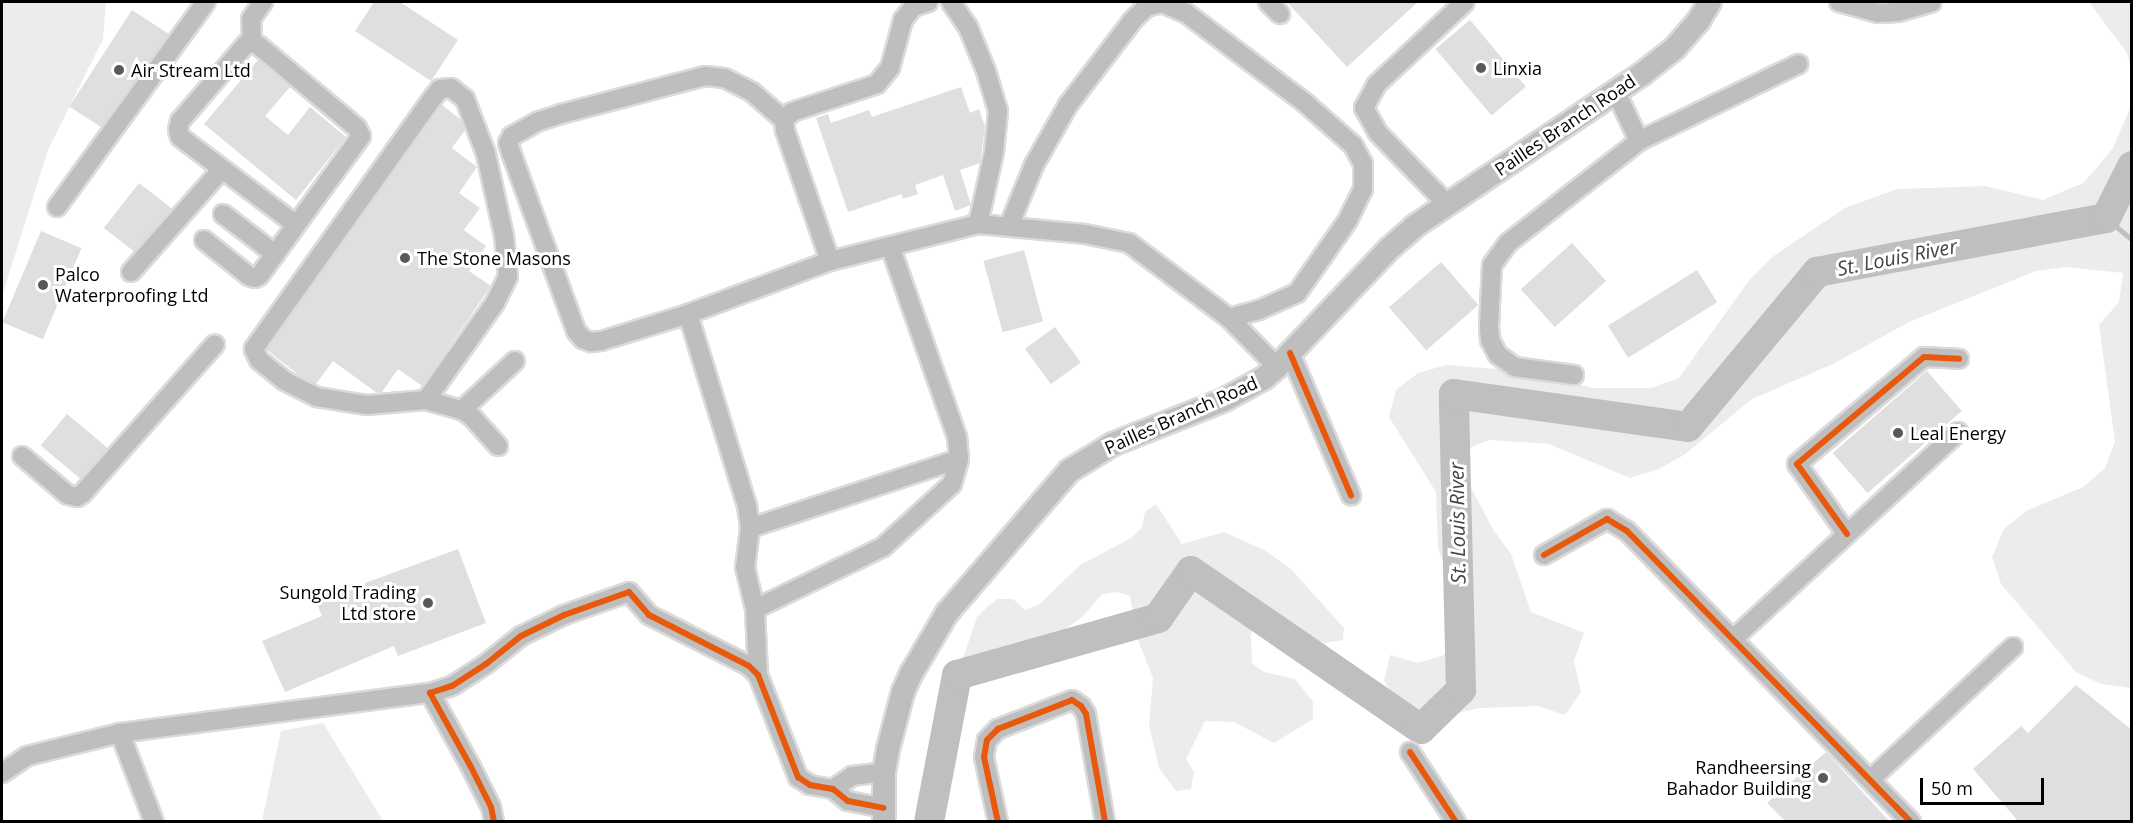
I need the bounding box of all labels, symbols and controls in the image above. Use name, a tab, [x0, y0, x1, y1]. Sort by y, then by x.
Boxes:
place label: Linxia	[1493, 57, 1542, 79]
place label: Air Stream Ltd	[131, 59, 251, 81]
marker: Linxia	[1474, 61, 1488, 75]
marker: Air Stream Ltd	[112, 63, 126, 77]
street label: Pailles Branch Road	[1491, 70, 1639, 180]
water label: St. Louis River	[1835, 234, 1959, 280]
place label: The Stone Masons	[417, 247, 571, 269]
marker: The Stone Masons	[398, 251, 412, 265]
place label: Palco Waterproofing Ltd	[55, 264, 208, 306]
marker: Palco Waterproofing Ltd	[36, 278, 50, 292]
street label: Pailles Branch Road	[1101, 372, 1261, 458]
place label: Leal Energy	[1910, 422, 2006, 444]
marker: Leal Energy	[1891, 426, 1905, 440]
water label: St. Louis River	[1444, 462, 1470, 584]
place label: Sungold Trading Ltd store	[280, 582, 416, 624]
marker: Sungold Trading Ltd store	[421, 596, 435, 610]
place label: Randheersing Bahador Building	[1666, 757, 1811, 800]
scale bar	[1923, 766, 2048, 804]
marker: Randheersing Bahador Building	[1816, 771, 1830, 785]
text: 50 m	[1931, 776, 1973, 800]

